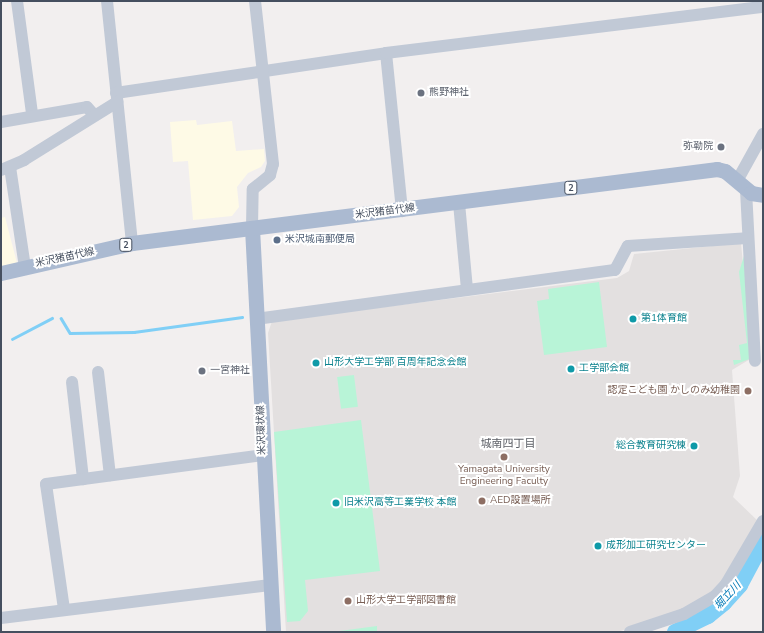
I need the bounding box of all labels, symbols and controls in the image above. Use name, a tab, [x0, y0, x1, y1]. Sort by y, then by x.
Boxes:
place label: 熊野神社	[429, 87, 469, 99]
marker: 熊野神社	[416, 88, 426, 98]
place label: 弥勒院	[683, 141, 713, 153]
marker: 弥勒院	[716, 142, 726, 152]
road number: 2	[564, 181, 578, 195]
street label: 米沢猪苗代線	[354, 202, 416, 222]
place label: 米沢城南郵便局	[285, 234, 355, 246]
marker: 米沢城南郵便局	[272, 235, 282, 245]
road number: 2	[119, 238, 133, 252]
street label: 米沢猪苗代線	[34, 246, 96, 270]
place label: 第1体育館	[641, 313, 687, 325]
marker: 第1体育館	[628, 314, 638, 324]
place label: 山形大学工学部 百周年記念会館	[324, 357, 467, 369]
marker: 山形大学工学部 百周年記念会館	[311, 358, 321, 368]
place label: 工学部会館	[579, 363, 629, 375]
marker: 工学部会館	[566, 364, 576, 374]
place label: 一宮神社	[210, 365, 250, 377]
marker: 一宮神社	[197, 366, 207, 376]
place label: 認定こども園 かしのみ幼稚園	[607, 385, 740, 397]
marker: 認定こども園 かしのみ幼稚園	[743, 386, 753, 396]
street label: 米沢環状線	[255, 405, 269, 455]
district label: 城南四丁目	[481, 437, 535, 451]
place label: 総合教育研究棟	[616, 440, 686, 452]
marker: 総合教育研究棟	[689, 441, 699, 451]
marker: Yamagata University Engineering Faculty	[499, 452, 509, 462]
place label: Yamagata University Engineering Faculty	[458, 463, 550, 486]
place label: AED設置場所	[490, 495, 551, 507]
marker: AED設置場所	[477, 496, 487, 506]
place label: 旧米沢高等工業学校 本館	[344, 497, 457, 509]
marker: 旧米沢高等工業学校 本館	[331, 498, 341, 508]
place label: 成形加工研究センター	[606, 540, 706, 552]
marker: 成形加工研究センター	[593, 541, 603, 551]
water label: 堀立川	[712, 579, 744, 613]
place label: 山形大学工学部図書館	[356, 595, 456, 607]
marker: 山形大学工学部図書館	[343, 596, 353, 606]

